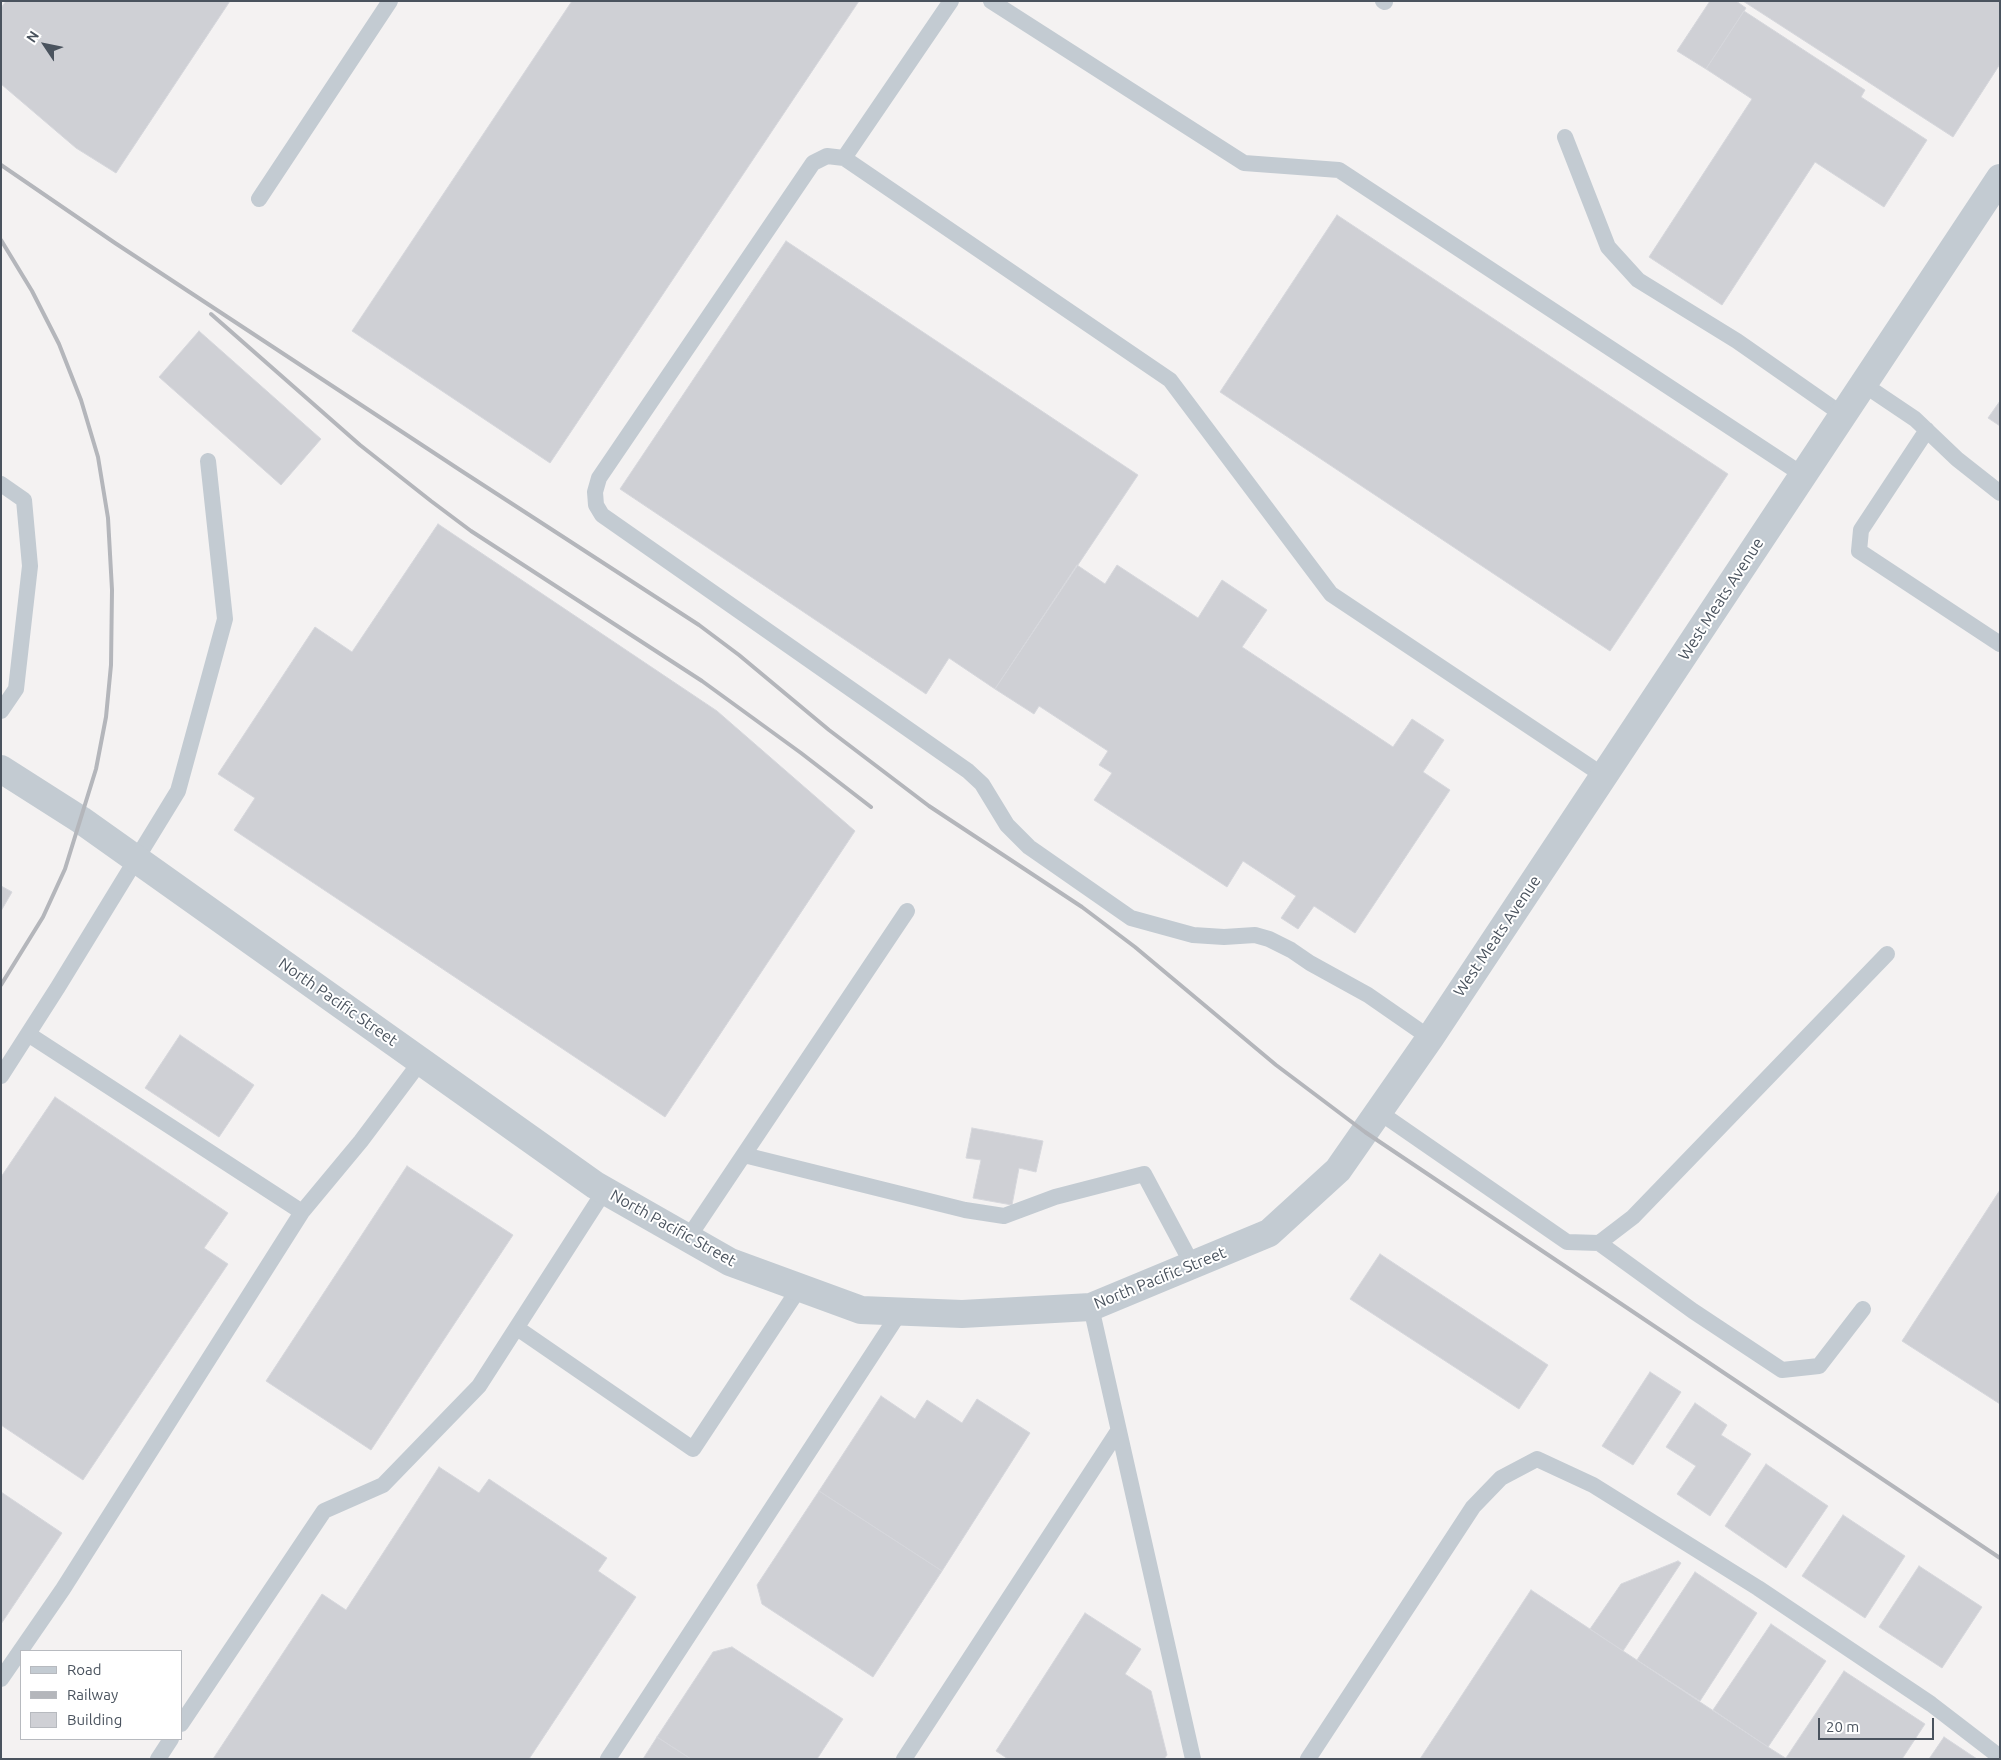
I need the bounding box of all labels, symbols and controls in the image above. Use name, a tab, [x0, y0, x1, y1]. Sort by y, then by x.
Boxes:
north arrow	[20, 20, 70, 70]
text: N	[23, 28, 42, 45]
street label: West Meats Avenue	[1674, 534, 1768, 664]
street label: West Meats Avenue	[1449, 872, 1545, 1000]
street label: North Pacific Street	[275, 954, 401, 1050]
street label: North Pacific Street	[607, 1186, 739, 1270]
street label: North Pacific Street	[1091, 1243, 1229, 1313]
legend	[20, 1650, 182, 1740]
text: Road	[67, 1661, 102, 1678]
text: Railway	[67, 1686, 118, 1703]
scale bar	[1821, 1708, 1937, 1740]
text: Building	[67, 1711, 122, 1728]
text: 20 m	[1826, 1718, 1859, 1735]

